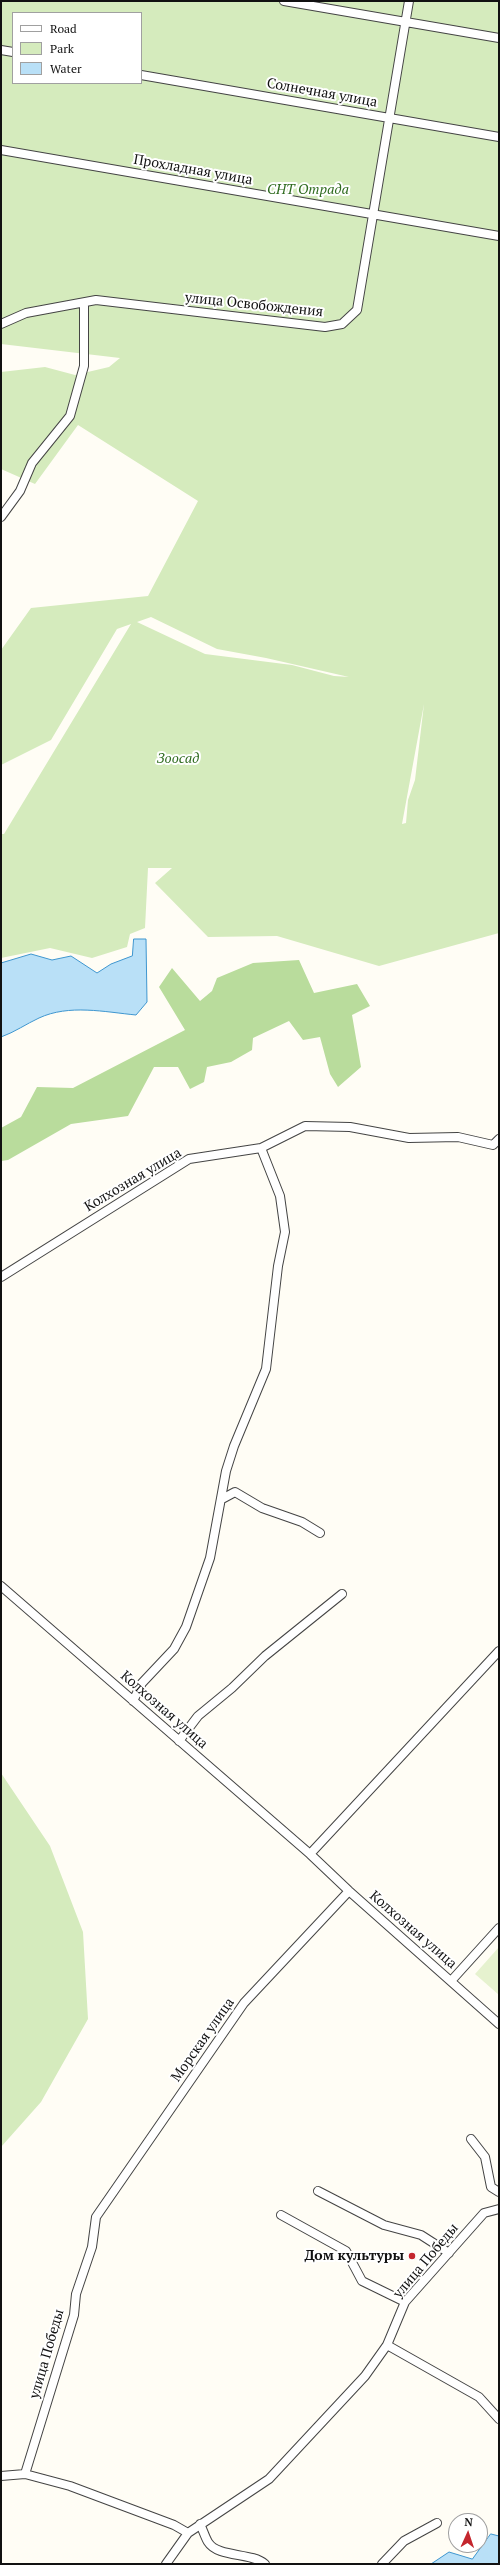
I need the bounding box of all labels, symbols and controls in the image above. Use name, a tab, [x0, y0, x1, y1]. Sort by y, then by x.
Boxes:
legend	[12, 12, 142, 84]
text: Road	[50, 21, 77, 36]
text: Park	[50, 41, 74, 56]
text: Water	[50, 61, 82, 76]
street label: Солнечная улица	[265, 75, 379, 111]
street label: Прохладная улица	[132, 151, 254, 189]
park label: СНТ Отрада	[267, 182, 349, 198]
street label: улица Освобождения	[184, 289, 324, 321]
park label: Зоосад	[157, 751, 199, 767]
street label: Колхозная улица	[82, 1144, 184, 1216]
street label: Колхозная улица	[117, 1668, 211, 1752]
street label: Колхозная улица	[366, 1888, 460, 1972]
street label: Морская улица	[168, 1995, 238, 2085]
street label: улица Победы	[390, 2220, 462, 2302]
place label: Дом культуры	[304, 2248, 404, 2264]
marker: Дом культуры	[407, 2251, 417, 2261]
street label: улица Победы	[26, 2307, 68, 2401]
north arrow	[448, 2513, 488, 2553]
text: N	[464, 2515, 473, 2529]

